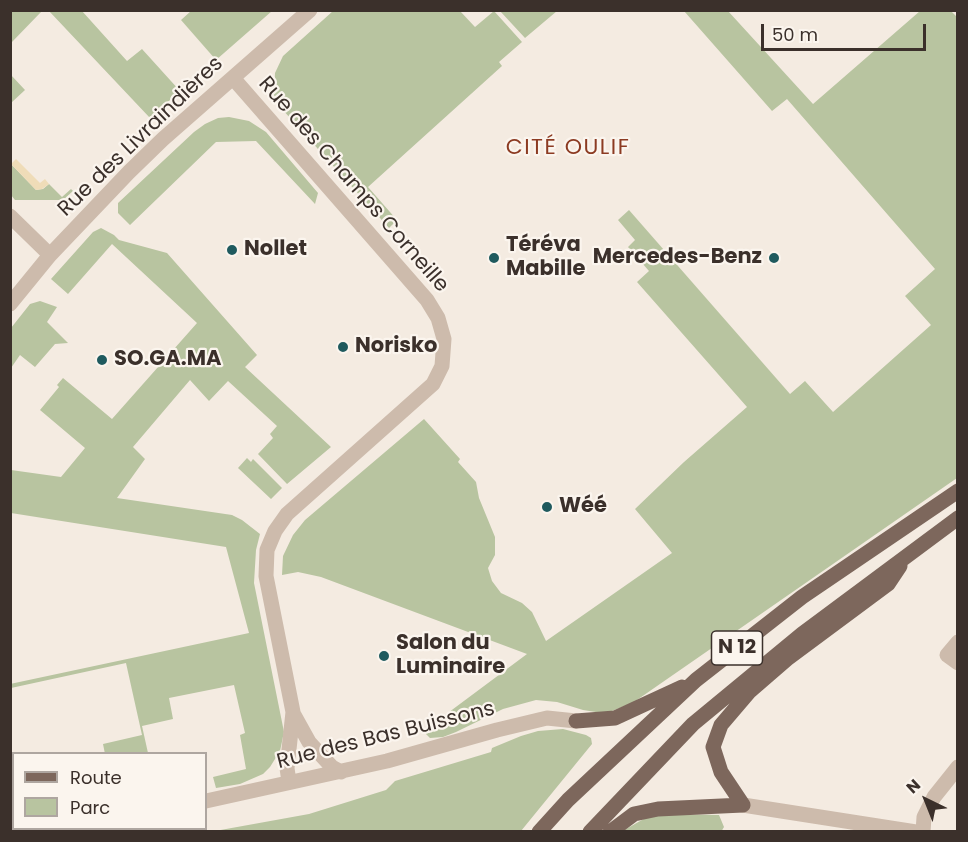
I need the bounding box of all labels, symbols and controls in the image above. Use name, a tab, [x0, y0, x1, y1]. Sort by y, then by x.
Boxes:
scale bar	[764, 12, 929, 50]
text: 50 m	[772, 22, 818, 47]
street label: Rue des Livraindières	[53, 52, 229, 222]
street label: Rue des Champs Corneille	[253, 72, 453, 298]
district label: CITÉ OULIF	[506, 135, 630, 161]
place label: Téréva Mabille	[506, 233, 585, 283]
place label: Nollet	[244, 237, 307, 263]
marker: Nollet	[225, 243, 239, 257]
place label: Mercedes-Benz	[593, 245, 762, 271]
marker: Téréva Mabille	[487, 251, 501, 265]
marker: Mercedes-Benz	[767, 251, 781, 265]
place label: Norisko	[355, 334, 437, 360]
marker: Norisko	[336, 340, 350, 354]
place label: SO.GA.MA	[114, 347, 221, 373]
marker: SO.GA.MA	[95, 353, 109, 367]
place label: Wéé	[559, 494, 607, 520]
marker: Wéé	[540, 500, 554, 514]
place label: Salon du Luminaire	[396, 631, 505, 681]
road number: N 12	[712, 631, 762, 665]
marker: Salon du Luminaire	[377, 649, 391, 663]
street label: Rue des Bas Buissons	[275, 697, 497, 775]
legend	[12, 752, 207, 830]
text: Route	[70, 765, 122, 790]
north arrow	[896, 770, 956, 830]
text: N	[901, 774, 926, 799]
text: Parc	[70, 795, 110, 820]

